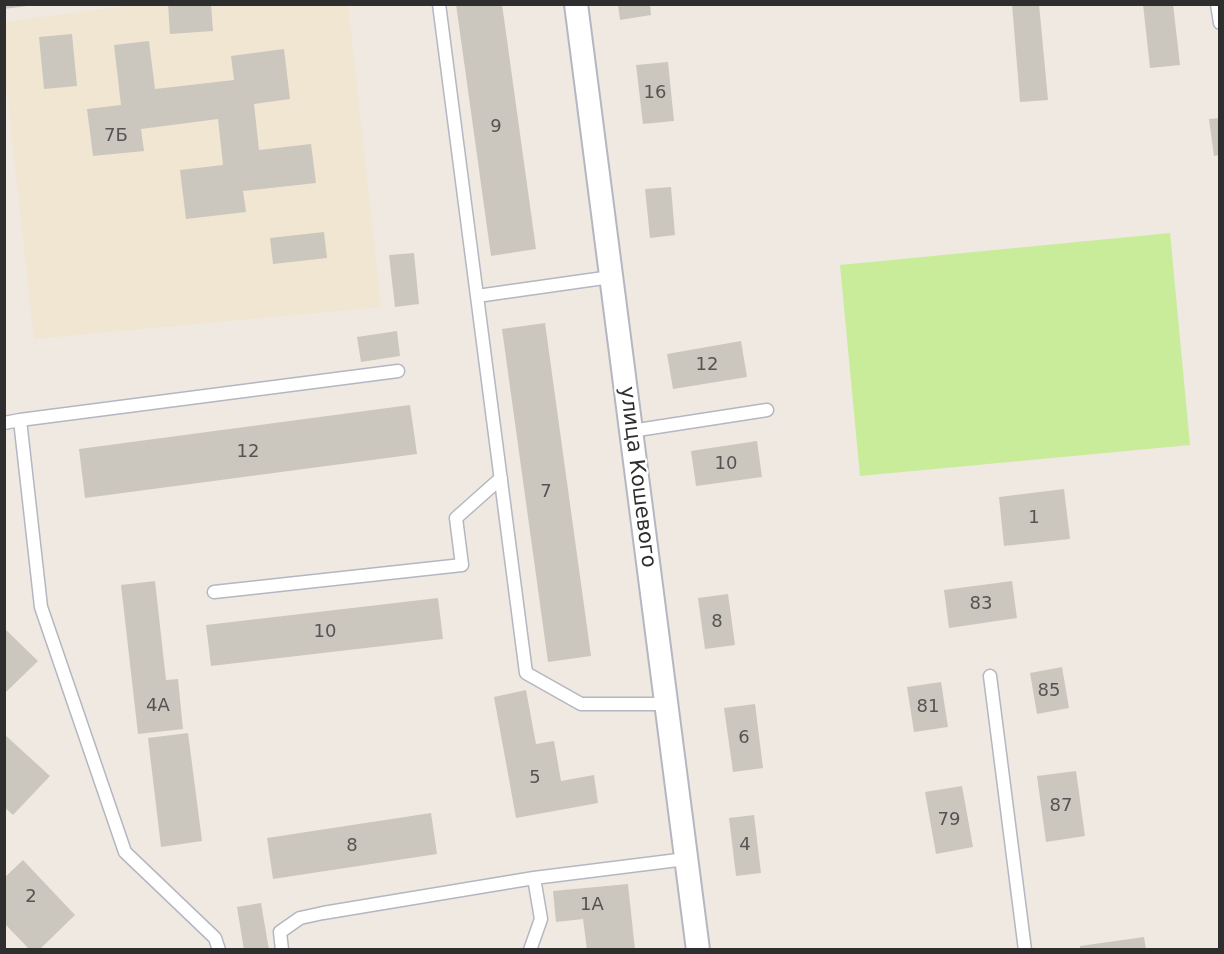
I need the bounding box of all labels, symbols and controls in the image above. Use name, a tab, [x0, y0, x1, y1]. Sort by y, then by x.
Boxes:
house number: 16	[644, 82, 666, 104]
house number: 9	[490, 116, 502, 138]
house number: 7Б	[104, 125, 128, 147]
house number: 12	[696, 354, 718, 376]
street label: улица Кошевого	[613, 385, 661, 569]
house number: 12	[237, 441, 259, 463]
house number: 10	[715, 453, 737, 475]
house number: 7	[540, 481, 552, 503]
house number: 1	[1028, 507, 1040, 529]
house number: 83	[970, 593, 992, 615]
house number: 8	[711, 611, 723, 633]
house number: 10	[314, 621, 336, 643]
house number: 85	[1038, 680, 1060, 702]
house number: 4А	[146, 695, 170, 717]
house number: 81	[917, 696, 939, 718]
house number: 6	[738, 727, 750, 749]
house number: 5	[529, 767, 541, 789]
house number: 87	[1050, 795, 1072, 817]
house number: 79	[938, 809, 960, 831]
house number: 4	[739, 834, 751, 856]
house number: 8	[346, 835, 358, 857]
house number: 2	[25, 886, 37, 908]
house number: 1А	[580, 894, 604, 916]

